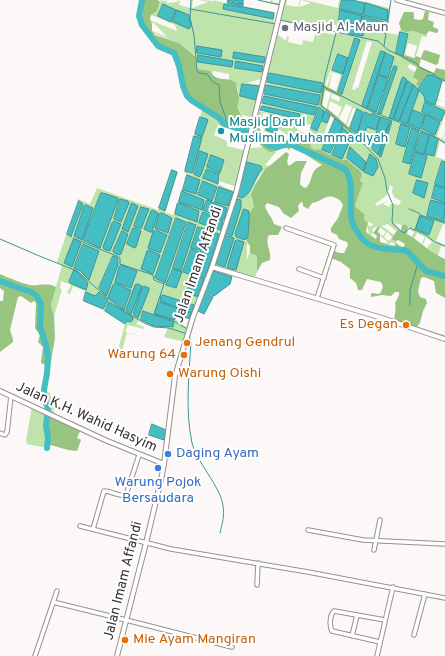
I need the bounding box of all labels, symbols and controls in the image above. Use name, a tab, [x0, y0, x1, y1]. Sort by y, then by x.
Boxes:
place label: Masjid Al-Maun	[293, 20, 389, 36]
marker: Masjid Al-Maun	[280, 23, 290, 33]
place label: Masjid Darul Muslimin Muhammadiyah	[229, 115, 388, 148]
marker: Masjid Darul Muslimin Muhammadiyah	[216, 126, 226, 136]
street label: Jalan Imam Affandi	[171, 205, 227, 325]
place label: Es Degan	[339, 317, 398, 333]
marker: Es Degan	[401, 320, 411, 330]
place label: Jenang Gendrul	[195, 335, 295, 351]
marker: Jenang Gendrul	[182, 338, 192, 348]
place label: Warung 64	[107, 347, 176, 363]
marker: Warung 64	[179, 350, 189, 360]
place label: Warung Oishi	[178, 366, 261, 382]
marker: Warung Oishi	[165, 369, 175, 379]
street label: Jalan K.H. Wahid Hasyim	[13, 379, 159, 457]
place label: Daging Ayam	[176, 446, 259, 462]
marker: Daging Ayam	[163, 449, 173, 459]
marker: Warung Pojok Bersaudara	[153, 463, 163, 473]
place label: Warung Pojok Bersaudara	[115, 475, 201, 508]
street label: Jalan Imam Affandi	[101, 520, 147, 642]
place label: Mie Ayam Mangiran	[133, 632, 256, 648]
marker: Mie Ayam Mangiran	[120, 635, 130, 645]

